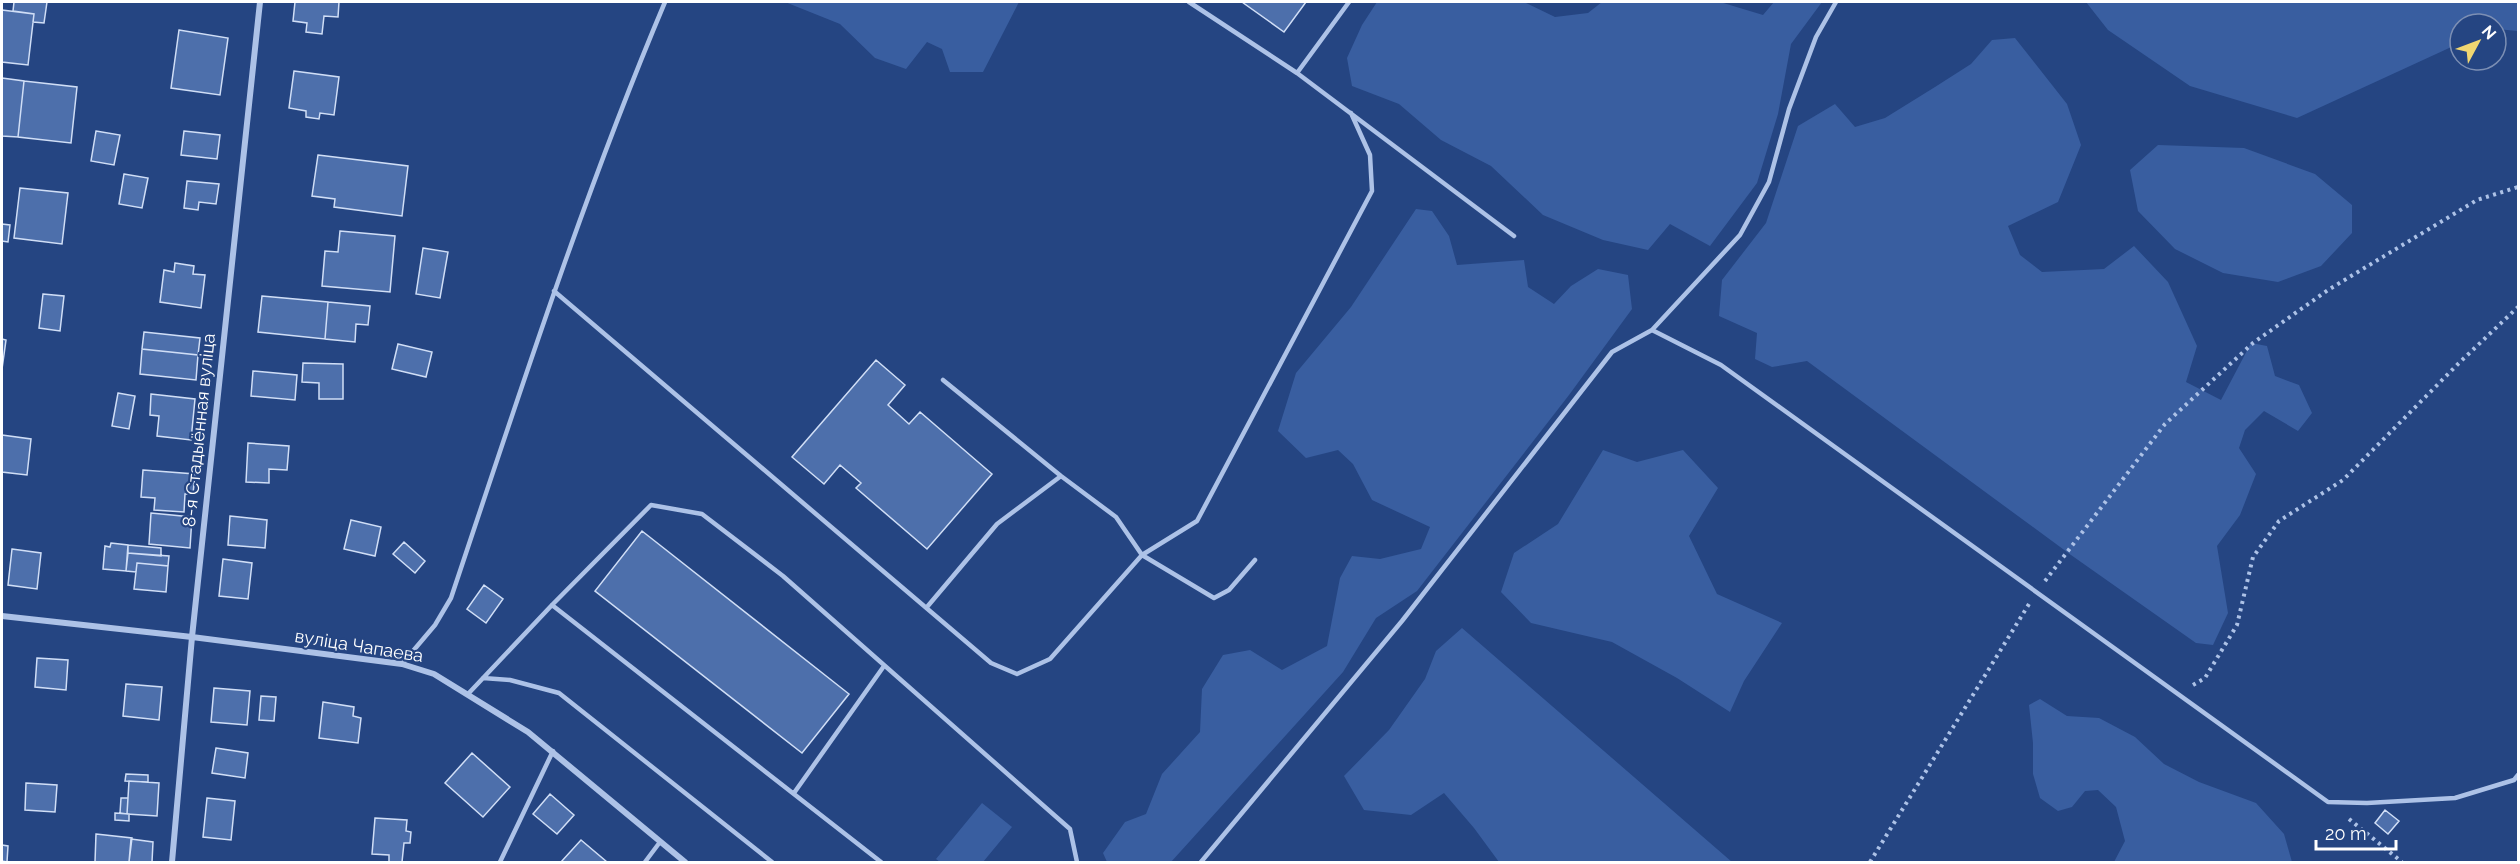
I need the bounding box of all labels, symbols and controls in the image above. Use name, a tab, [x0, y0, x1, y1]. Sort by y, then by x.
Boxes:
north arrow	[2448, 12, 2508, 72]
text: N	[2478, 22, 2500, 43]
street label: 8-я Стадыённая вуліца	[178, 332, 219, 528]
street label: вуліца Чапаева	[293, 625, 425, 666]
scale bar	[2316, 813, 2396, 851]
text: 20 m	[2325, 823, 2367, 844]

